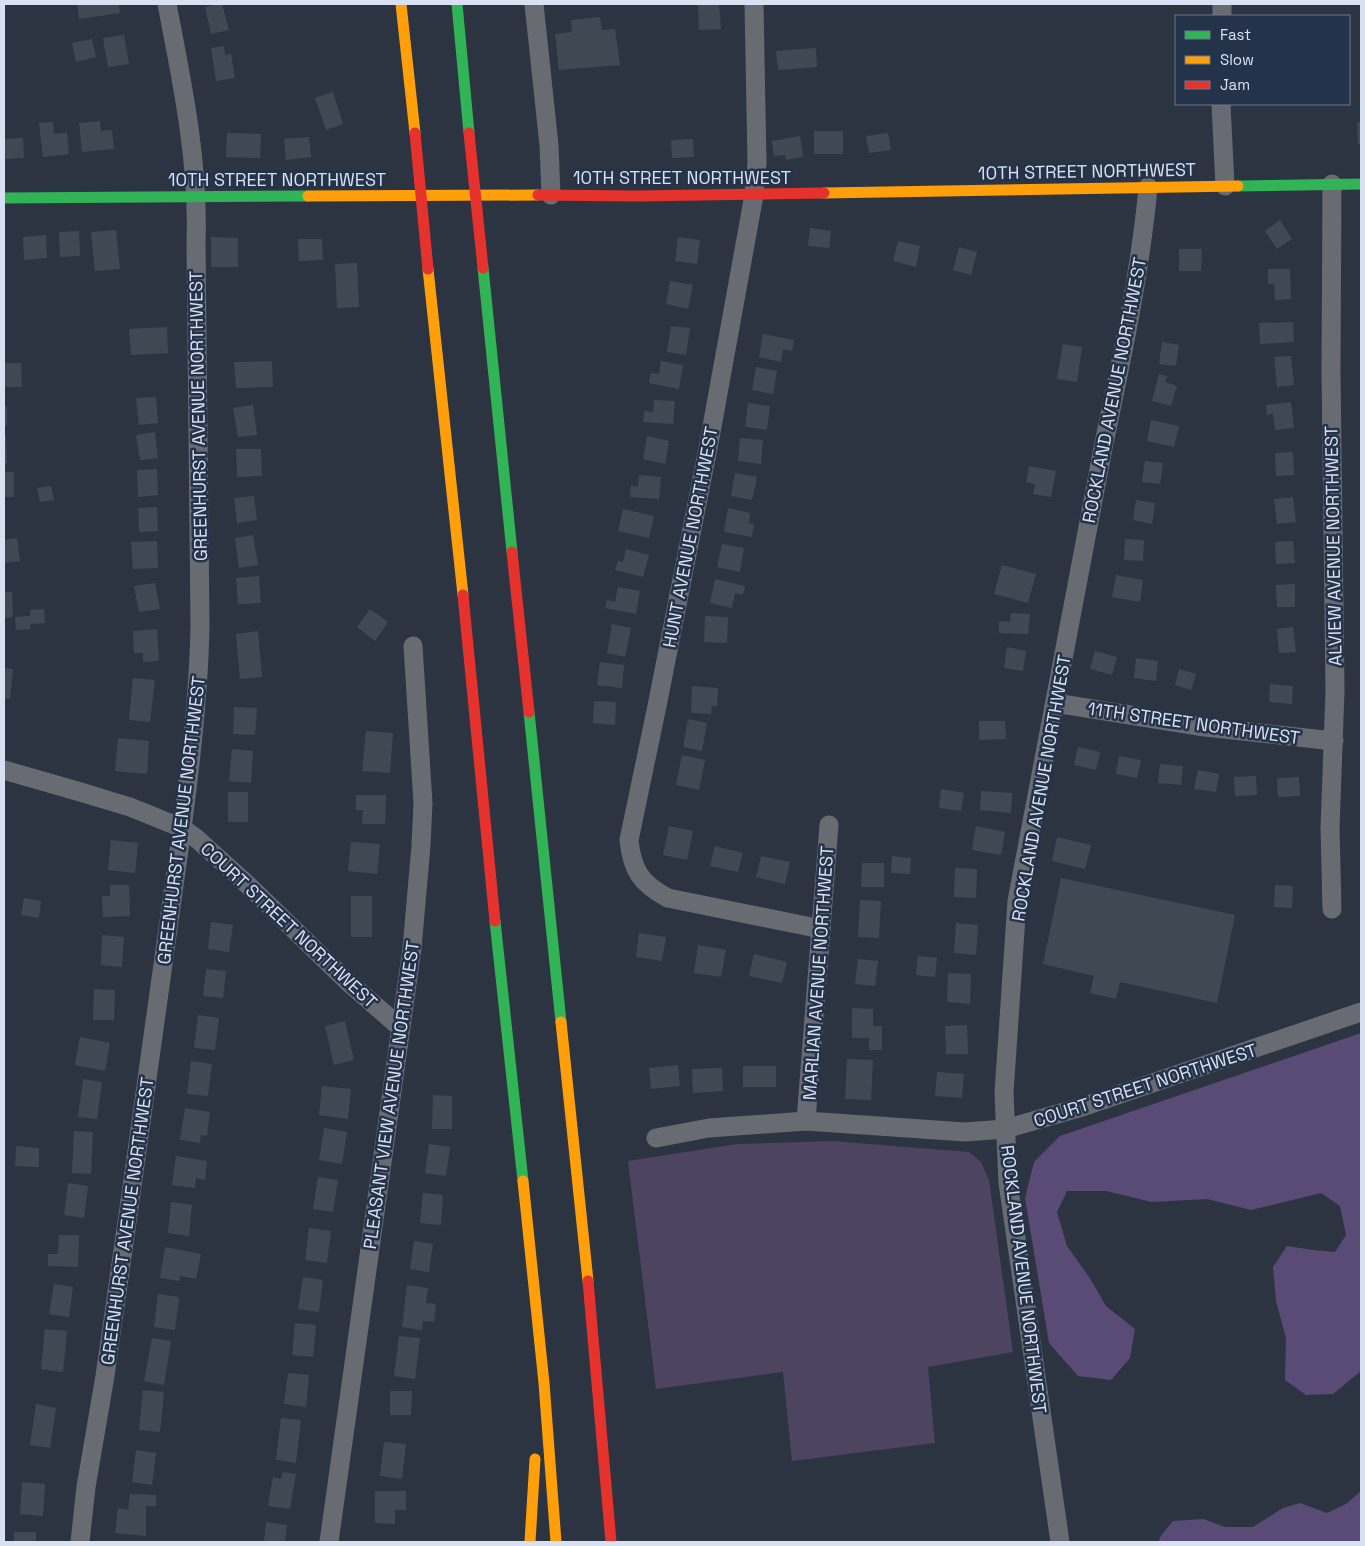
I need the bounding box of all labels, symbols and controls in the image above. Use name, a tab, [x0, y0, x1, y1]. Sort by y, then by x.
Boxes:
legend	[1175, 15, 1350, 105]
text: Fast	[1220, 25, 1251, 44]
text: Slow	[1220, 50, 1254, 69]
text: Jam	[1220, 75, 1250, 94]
street label: 10TH STREET NORTHWEST	[978, 158, 1197, 184]
street label: 10TH STREET NORTHWEST	[573, 166, 791, 189]
street label: 10TH STREET NORTHWEST	[168, 168, 386, 191]
street label: ROCKLAND AVENUE NORTHWEST	[1077, 255, 1151, 525]
street label: GREENHURST AVENUE NORTHWEST	[184, 270, 212, 561]
street label: HUNT AVENUE NORTHWEST	[657, 424, 723, 650]
street label: ALVIEW AVENUE NORTHWEST	[1319, 425, 1347, 666]
street label: ROCKLAND AVENUE NORTHWEST	[1006, 653, 1076, 923]
street label: GREENHURST AVENUE NORTHWEST	[152, 674, 210, 966]
street label: 11TH STREET NORTHWEST	[1086, 697, 1302, 749]
street label: COURT STREET NORTHWEST	[196, 837, 383, 1013]
street label: MARLIAN AVENUE NORTHWEST	[798, 845, 838, 1101]
street label: PLEASANT VIEW AVENUE NORTHWEST	[358, 939, 424, 1251]
street label: COURT STREET NORTHWEST	[1030, 1038, 1260, 1132]
street label: GREENHURST AVENUE NORTHWEST	[95, 1075, 159, 1366]
street label: ROCKLAND AVENUE NORTHWEST	[996, 1143, 1052, 1415]

